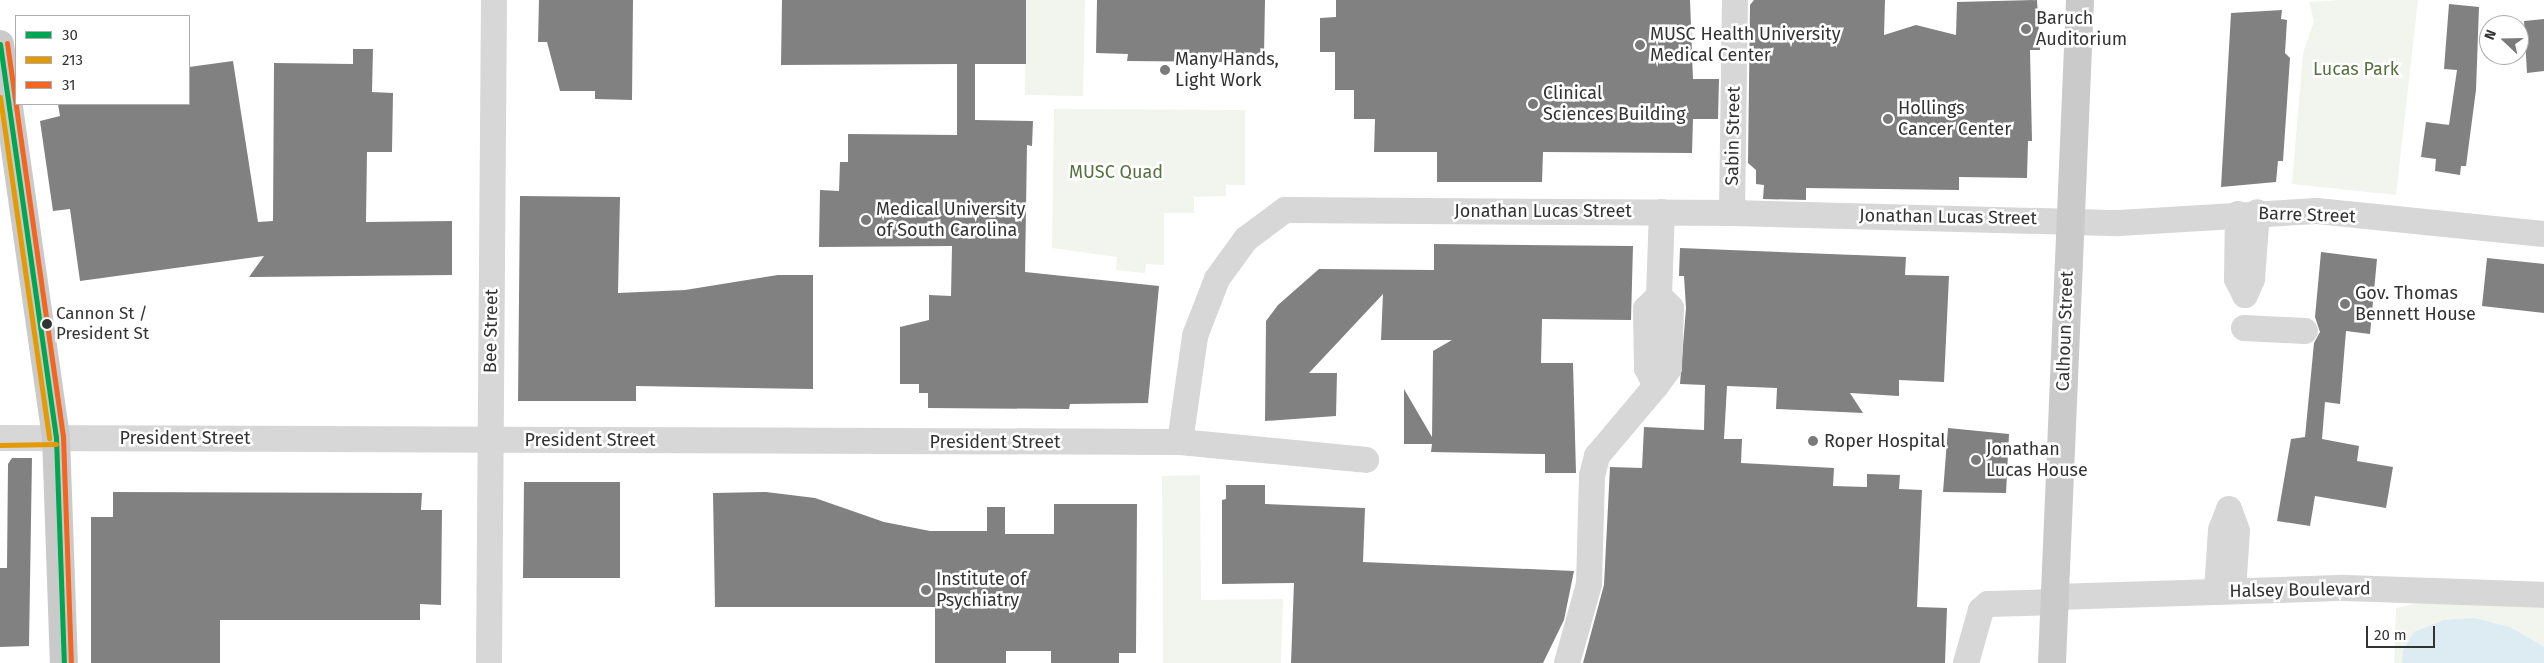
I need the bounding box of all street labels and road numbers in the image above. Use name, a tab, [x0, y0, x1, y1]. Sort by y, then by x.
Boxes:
street label: Sabin Street	[1721, 86, 1745, 186]
street label: Jonathan Lucas Street	[1454, 200, 1632, 222]
street label: Barre Street	[2258, 203, 2356, 227]
street label: Jonathan Lucas Street	[1859, 205, 2037, 229]
street label: Calhoun Street	[2052, 270, 2078, 392]
street label: Bee Street	[479, 289, 503, 373]
street label: President Street	[119, 427, 251, 449]
street label: President Street	[524, 429, 656, 451]
street label: President Street	[929, 431, 1061, 453]
street label: Halsey Boulevard	[2229, 578, 2371, 602]

